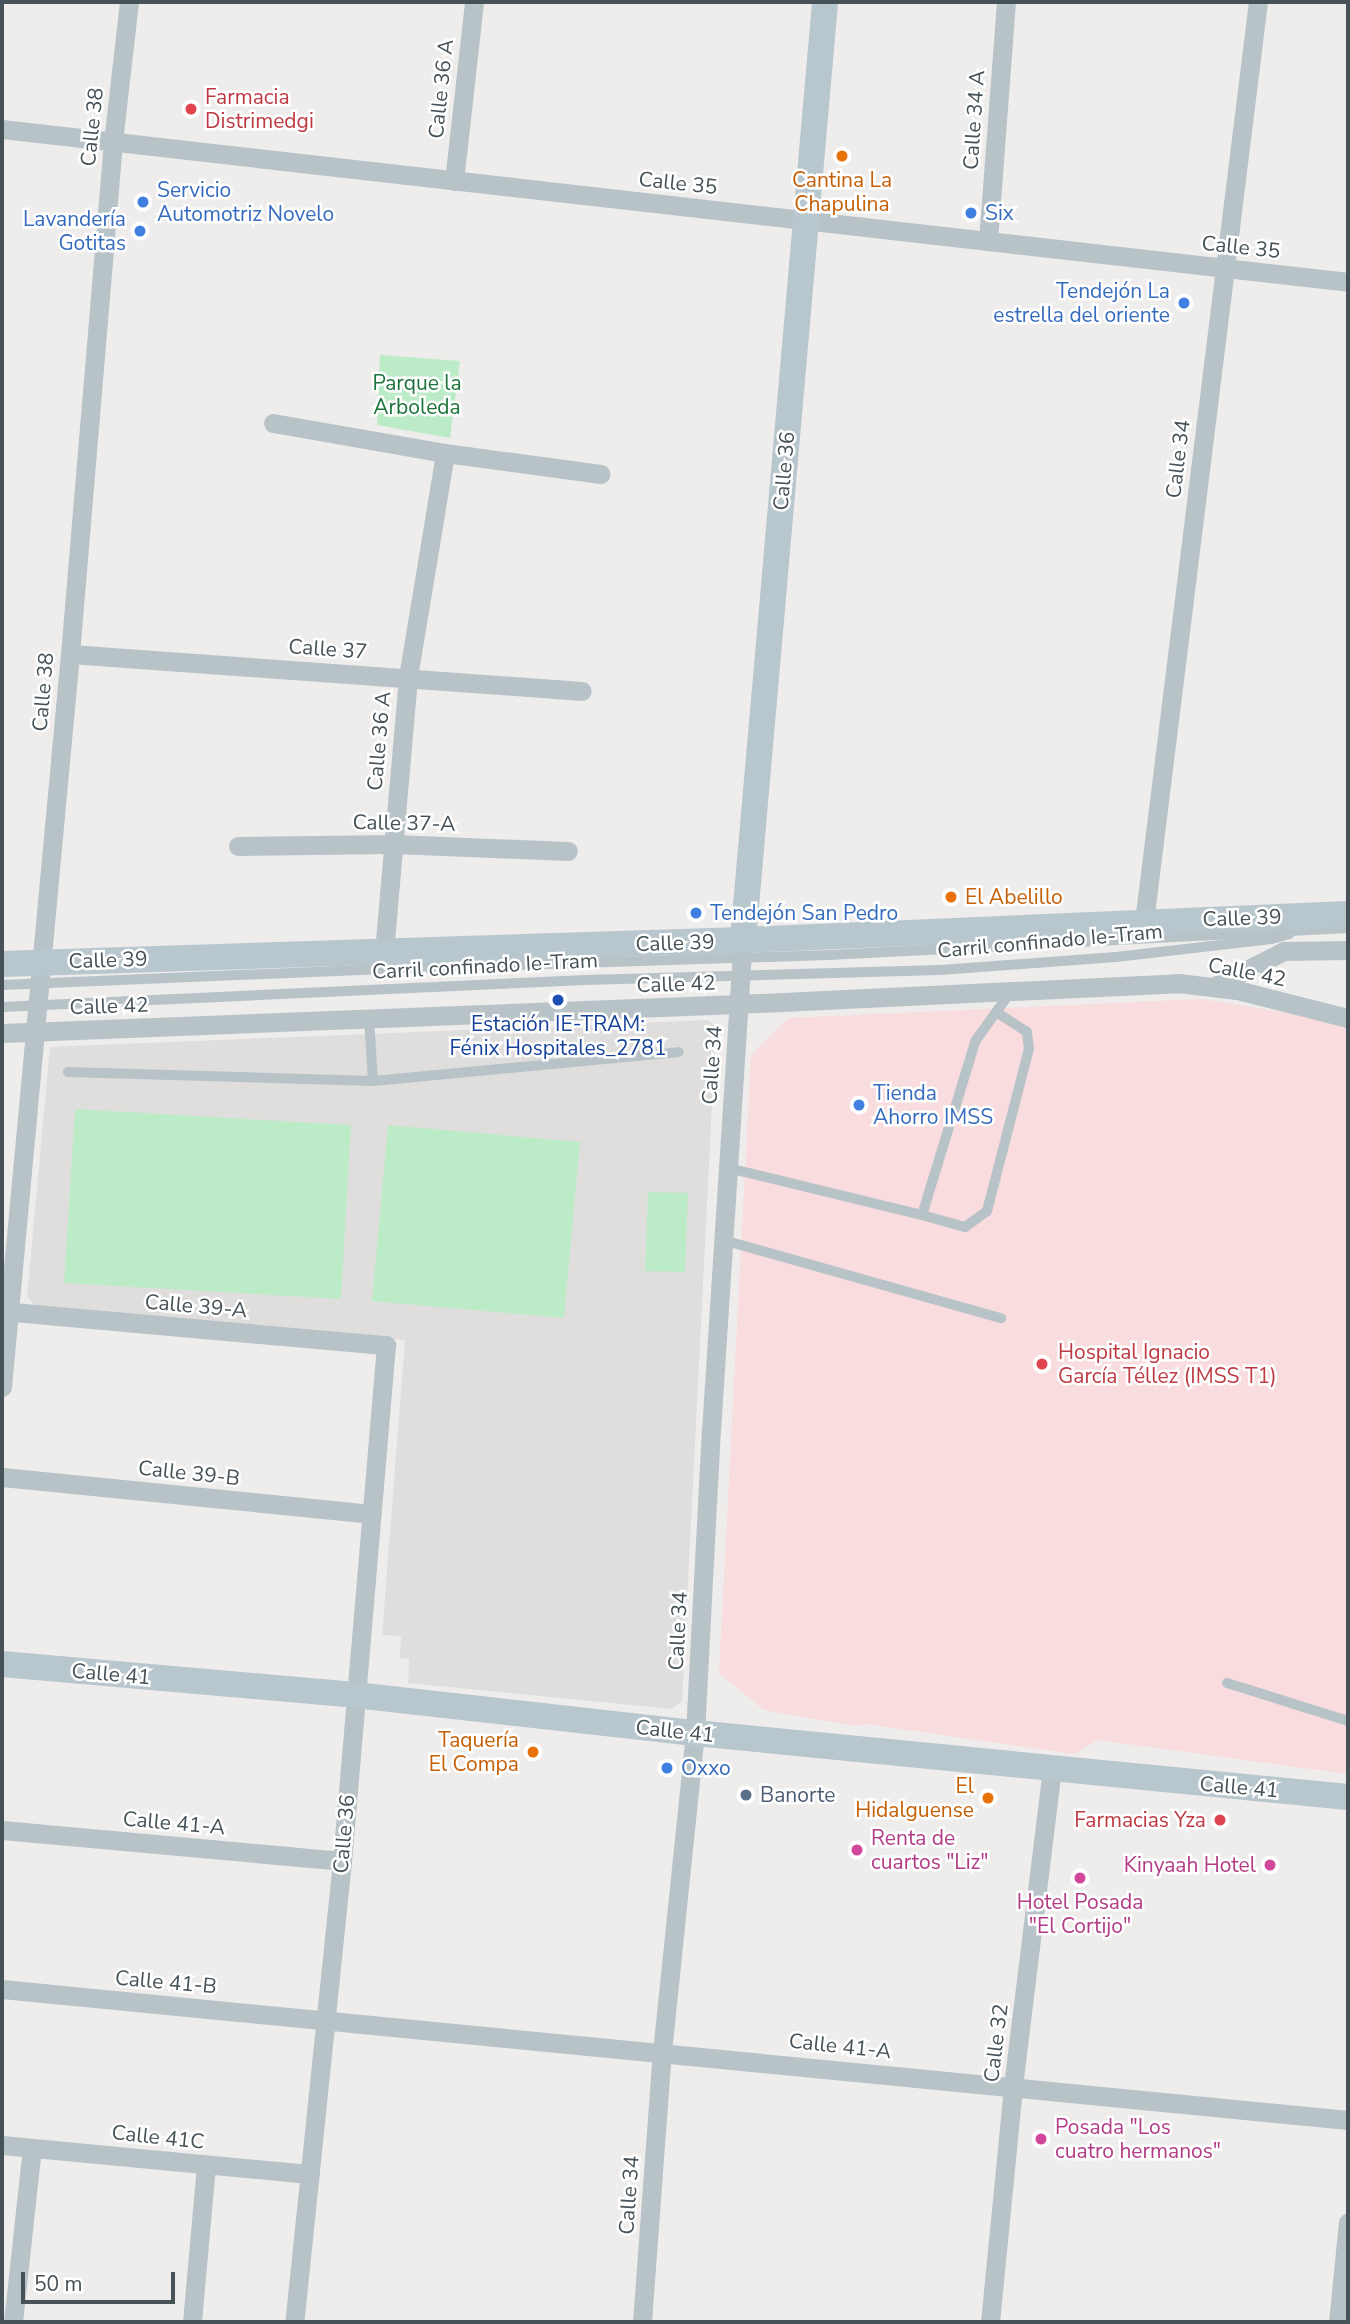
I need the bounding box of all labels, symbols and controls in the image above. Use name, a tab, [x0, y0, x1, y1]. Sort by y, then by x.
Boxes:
street label: Calle 36 A	[423, 38, 459, 140]
street label: Calle 34 A	[958, 69, 990, 171]
place label: Farmacia Distrimedgi	[205, 84, 314, 134]
street label: Calle 38	[75, 86, 109, 168]
marker: Farmacia Distrimedgi	[183, 101, 199, 117]
marker: Cantina La Chapulina	[834, 148, 850, 164]
street label: Calle 35	[637, 166, 719, 200]
place label: Cantina La Chapulina	[792, 167, 892, 217]
place label: Servicio Automotriz Novelo	[157, 177, 334, 227]
marker: Servicio Automotriz Novelo	[135, 194, 151, 210]
place label: Six	[985, 200, 1014, 226]
marker: Six	[963, 205, 979, 221]
place label: Lavandería Gotitas	[23, 206, 126, 256]
marker: Lavandería Gotitas	[132, 223, 148, 239]
street label: Calle 35	[1200, 230, 1282, 264]
place label: Tendejón La estrella del oriente	[993, 278, 1170, 328]
marker: Tendejón La estrella del oriente	[1176, 295, 1192, 311]
park label: Parque la Arboleda	[372, 370, 462, 420]
street label: Calle 34	[1161, 418, 1195, 500]
street label: Calle 36	[768, 431, 800, 511]
street label: Calle 37	[288, 634, 368, 664]
street label: Calle 38	[27, 652, 59, 732]
street label: Calle 36 A	[362, 690, 396, 792]
street label: Calle 37-A	[352, 810, 456, 836]
place label: El Abelillo	[965, 884, 1063, 910]
marker: El Abelillo	[943, 889, 959, 905]
place label: Tendejón San Pedro	[710, 900, 898, 926]
street label: Calle 39	[1202, 904, 1282, 932]
marker: Tendejón San Pedro	[688, 905, 704, 921]
street label: Carril confinado Ie-Tram	[936, 919, 1164, 963]
street label: Calle 39	[635, 929, 715, 957]
street label: Calle 39	[68, 946, 148, 974]
street label: Carril confinado Ie-Tram	[372, 948, 598, 984]
street label: Calle 42	[1206, 952, 1288, 992]
street label: Calle 42	[636, 970, 716, 998]
street label: Calle 42	[69, 992, 149, 1020]
marker: Estación IE-TRAM: Fénix Hospitales_2781	[550, 992, 566, 1008]
place label: Estación IE-TRAM: Fénix Hospitales_2781	[449, 1011, 667, 1061]
street label: Calle 34	[697, 1025, 727, 1105]
place label: Tienda Ahorro IMSS	[873, 1080, 993, 1130]
marker: Tienda Ahorro IMSS	[851, 1097, 867, 1113]
street label: Calle 39-A	[144, 1289, 248, 1323]
place label: Hospital Ignacio García Téllez (IMSS T1)	[1058, 1339, 1277, 1389]
marker: Hospital Ignacio García Téllez (IMSS T1)	[1032, 1354, 1052, 1374]
street label: Calle 39-B	[137, 1455, 241, 1491]
street label: Calle 34	[663, 1591, 693, 1671]
street label: Calle 41	[71, 1658, 151, 1690]
street label: Calle 41	[634, 1714, 716, 1748]
place label: Taquería El Compa	[429, 1727, 519, 1777]
marker: Taquería El Compa	[525, 1744, 541, 1760]
place label: Oxxo	[681, 1755, 731, 1781]
marker: Oxxo	[659, 1760, 675, 1776]
street label: Calle 41	[1199, 1771, 1279, 1803]
place label: El Hidalguense	[855, 1773, 974, 1823]
place label: Banorte	[760, 1782, 835, 1808]
marker: Banorte	[738, 1787, 754, 1803]
marker: El Hidalguense	[980, 1790, 996, 1806]
street label: Calle 36	[328, 1794, 360, 1874]
street label: Calle 41-A	[122, 1806, 226, 1840]
place label: Farmacias Yza	[1074, 1807, 1206, 1833]
marker: Farmacias Yza	[1212, 1812, 1228, 1828]
place label: Renta de cuartos "Liz"	[871, 1825, 989, 1875]
marker: Renta de cuartos "Liz"	[849, 1842, 865, 1858]
place label: Kinyaah Hotel	[1124, 1852, 1256, 1878]
marker: Kinyaah Hotel	[1262, 1857, 1278, 1873]
marker: Hotel Posada "El Cortijo"	[1072, 1870, 1088, 1886]
place label: Hotel Posada "El Cortijo"	[1017, 1889, 1143, 1939]
street label: Calle 41-B	[114, 1965, 218, 1999]
street label: Calle 32	[979, 2002, 1013, 2084]
street label: Calle 41-A	[788, 2028, 892, 2064]
place label: Posada "Los cuatro hermanos"	[1055, 2114, 1221, 2164]
street label: Calle 41C	[110, 2120, 206, 2154]
marker: Posada "Los cuatro hermanos"	[1033, 2131, 1049, 2147]
street label: Calle 34	[614, 2155, 644, 2235]
scale bar	[24, 2258, 178, 2302]
text: 50 m	[34, 2270, 83, 2298]

